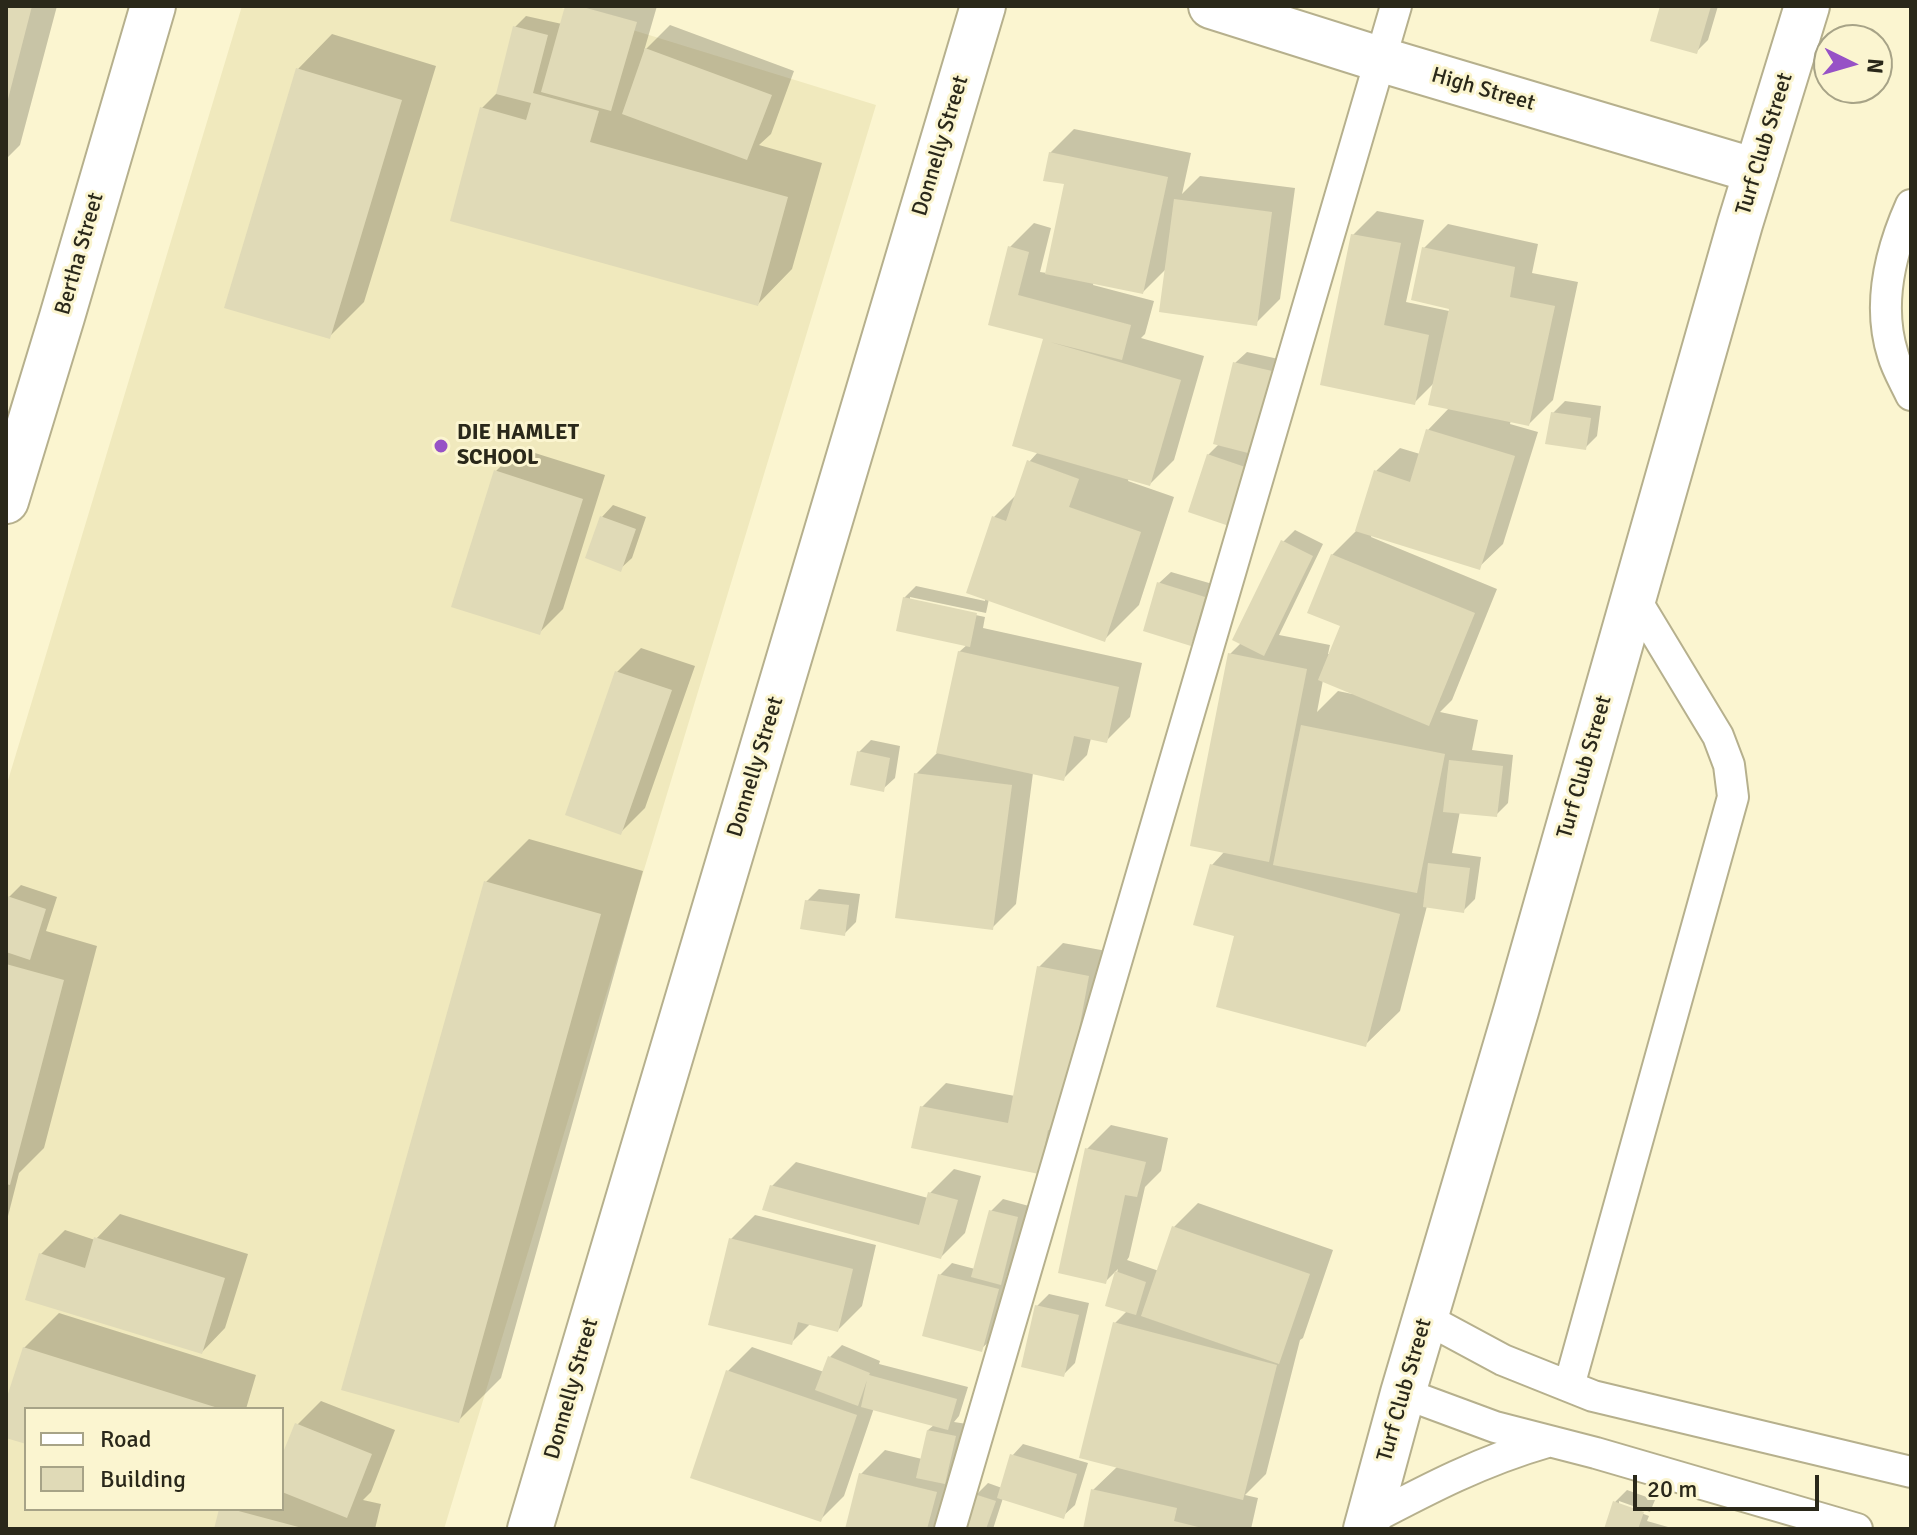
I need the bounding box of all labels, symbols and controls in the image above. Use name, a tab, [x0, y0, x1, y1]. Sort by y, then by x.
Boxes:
north arrow	[1813, 24, 1893, 104]
text: N	[1861, 57, 1890, 75]
street label: High Street	[1428, 63, 1538, 117]
street label: Turf Club Street	[1731, 70, 1799, 218]
street label: Donnelly Street	[907, 73, 975, 219]
street label: Bertha Street	[50, 190, 110, 318]
place label: DIE HAMLET SCHOOL	[457, 420, 579, 472]
marker: DIE HAMLET SCHOOL	[432, 437, 450, 455]
street label: Turf Club Street	[1552, 693, 1618, 841]
street label: Donnelly Street	[722, 694, 790, 840]
street label: Donnelly Street	[539, 1315, 605, 1463]
street label: Turf Club Street	[1372, 1316, 1438, 1464]
legend	[24, 1407, 284, 1511]
text: Road	[100, 1424, 151, 1454]
scale bar	[1637, 1459, 1823, 1509]
text: Building	[100, 1464, 186, 1494]
text: 20 m	[1647, 1474, 1697, 1504]

